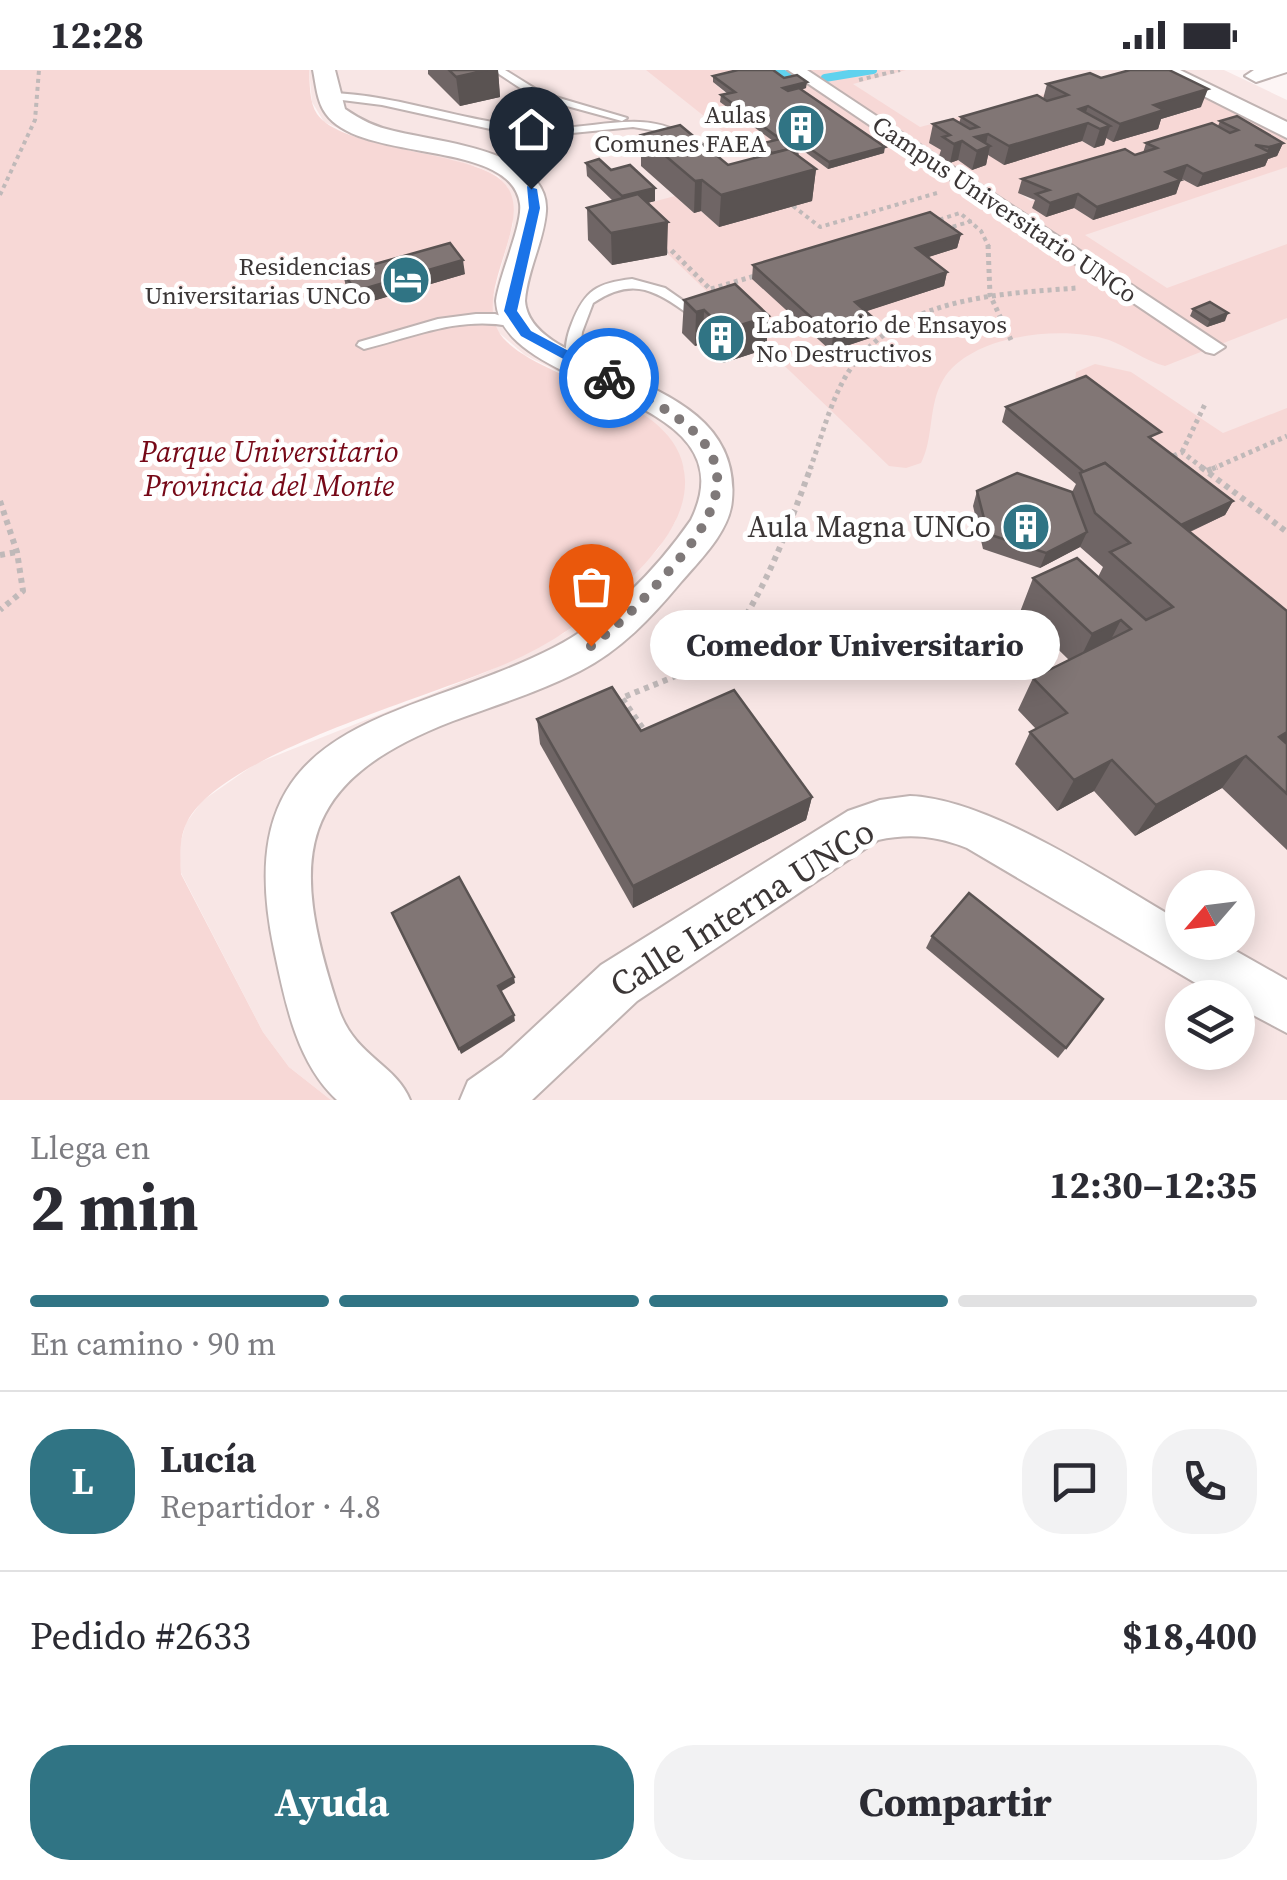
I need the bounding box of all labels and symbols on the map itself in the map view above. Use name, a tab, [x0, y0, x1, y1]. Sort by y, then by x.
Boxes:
pin	[489, 87, 574, 190]
place label: Aulas Comunes FAEA	[594, 97, 766, 160]
building icon: Aulas Comunes FAEA	[775, 102, 827, 154]
street label: Campus Universitario UNCo	[866, 107, 1144, 311]
place label: Residencias Universitarias UNCo	[144, 249, 371, 312]
hotel icon: Residencias Universitarias UNCo	[380, 254, 432, 306]
place label: Laboatorio de Ensayos No Destructivos	[756, 307, 1007, 370]
building icon: Laboatorio de Ensayos No Destructivos	[695, 312, 747, 364]
courier	[559, 328, 659, 428]
park label: Parque Universitario Provincia del Monte	[139, 431, 398, 506]
building icon: Aula Magna UNCo	[1000, 501, 1052, 553]
place label: Aula Magna UNCo	[748, 506, 991, 547]
pin	[549, 544, 634, 647]
callout: Comedor Universitario	[651, 611, 1061, 681]
street label: Calle Interna UNCo	[601, 807, 883, 1009]
north arrow	[1165, 870, 1255, 960]

